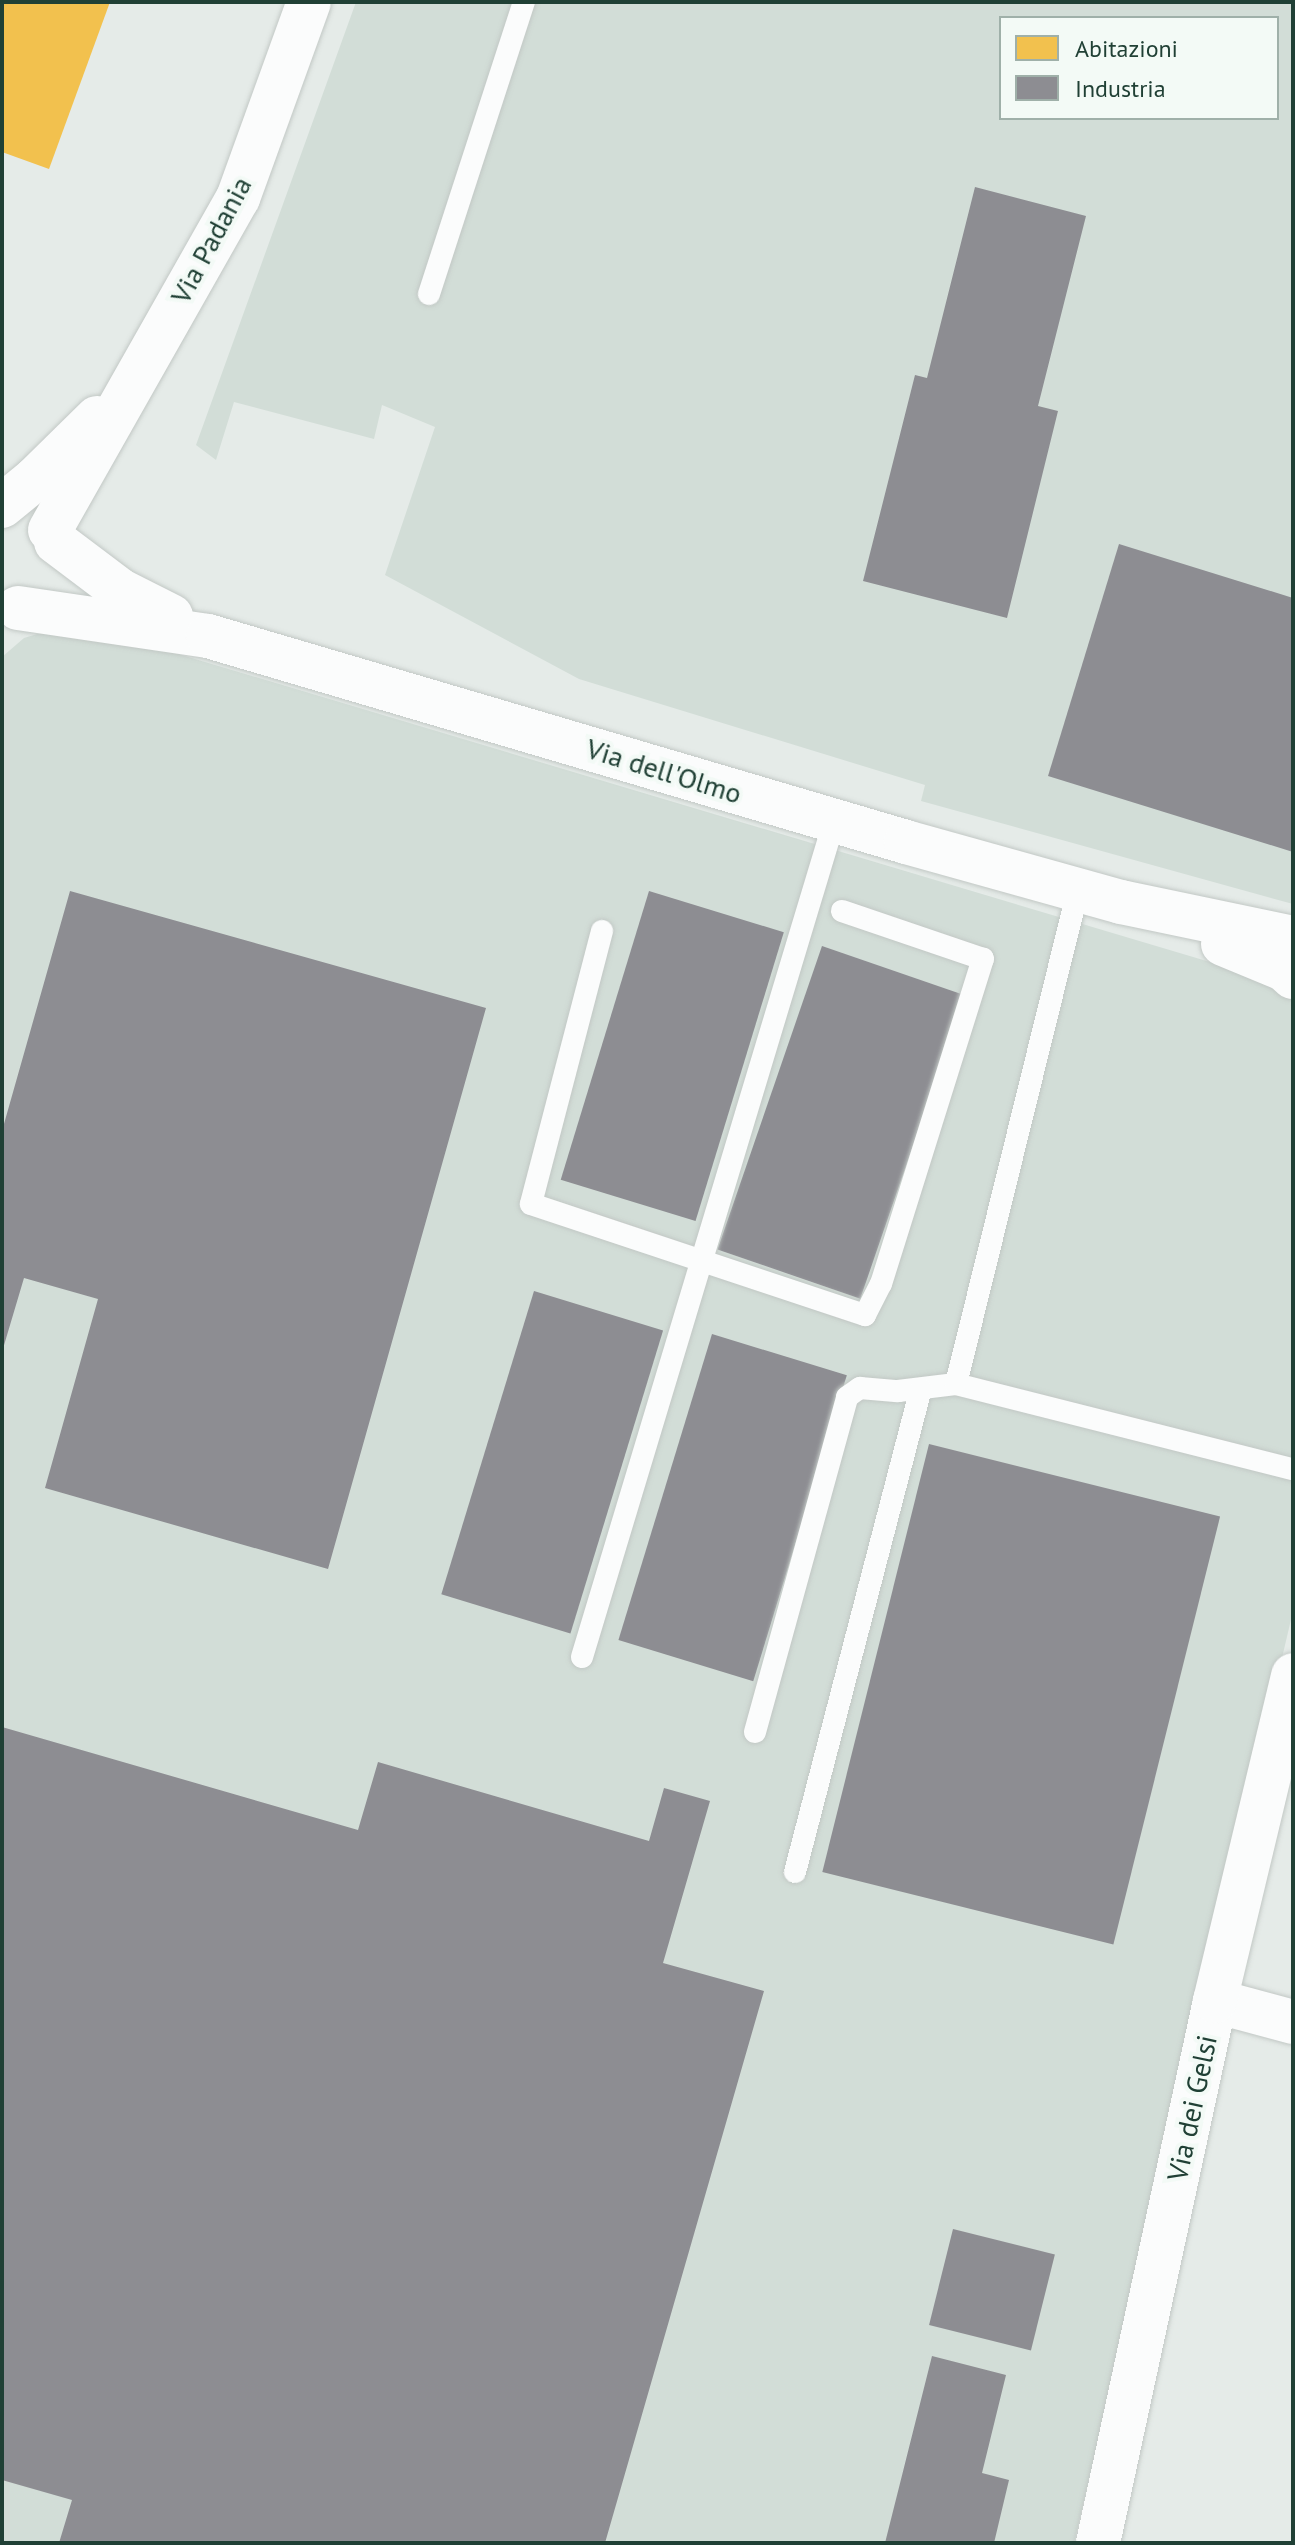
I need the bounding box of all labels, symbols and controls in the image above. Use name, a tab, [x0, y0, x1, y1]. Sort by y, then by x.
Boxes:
legend	[999, 16, 1279, 120]
text: Abitazioni	[1075, 33, 1178, 64]
text: Industria	[1075, 73, 1166, 104]
street label: Via Padania	[164, 171, 258, 309]
street label: Via dell'Olmo	[582, 731, 746, 811]
street label: Via dei Gelsi	[1160, 2032, 1224, 2184]

